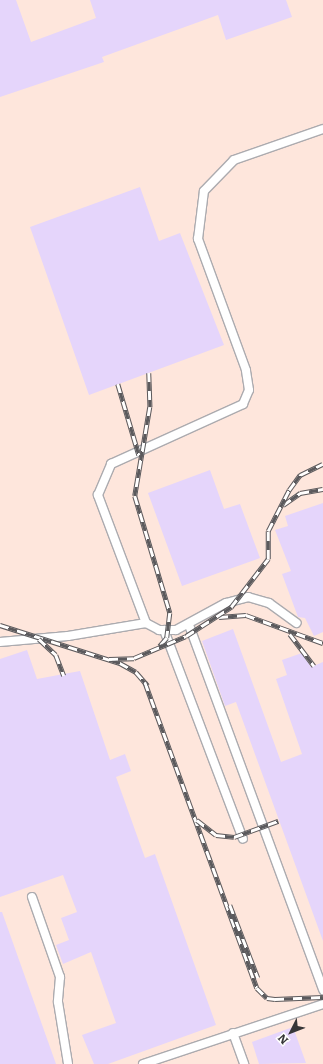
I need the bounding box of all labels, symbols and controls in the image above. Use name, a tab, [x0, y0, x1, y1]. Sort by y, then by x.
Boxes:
north arrow	[271, 1012, 311, 1052]
text: N	[273, 1031, 291, 1049]

